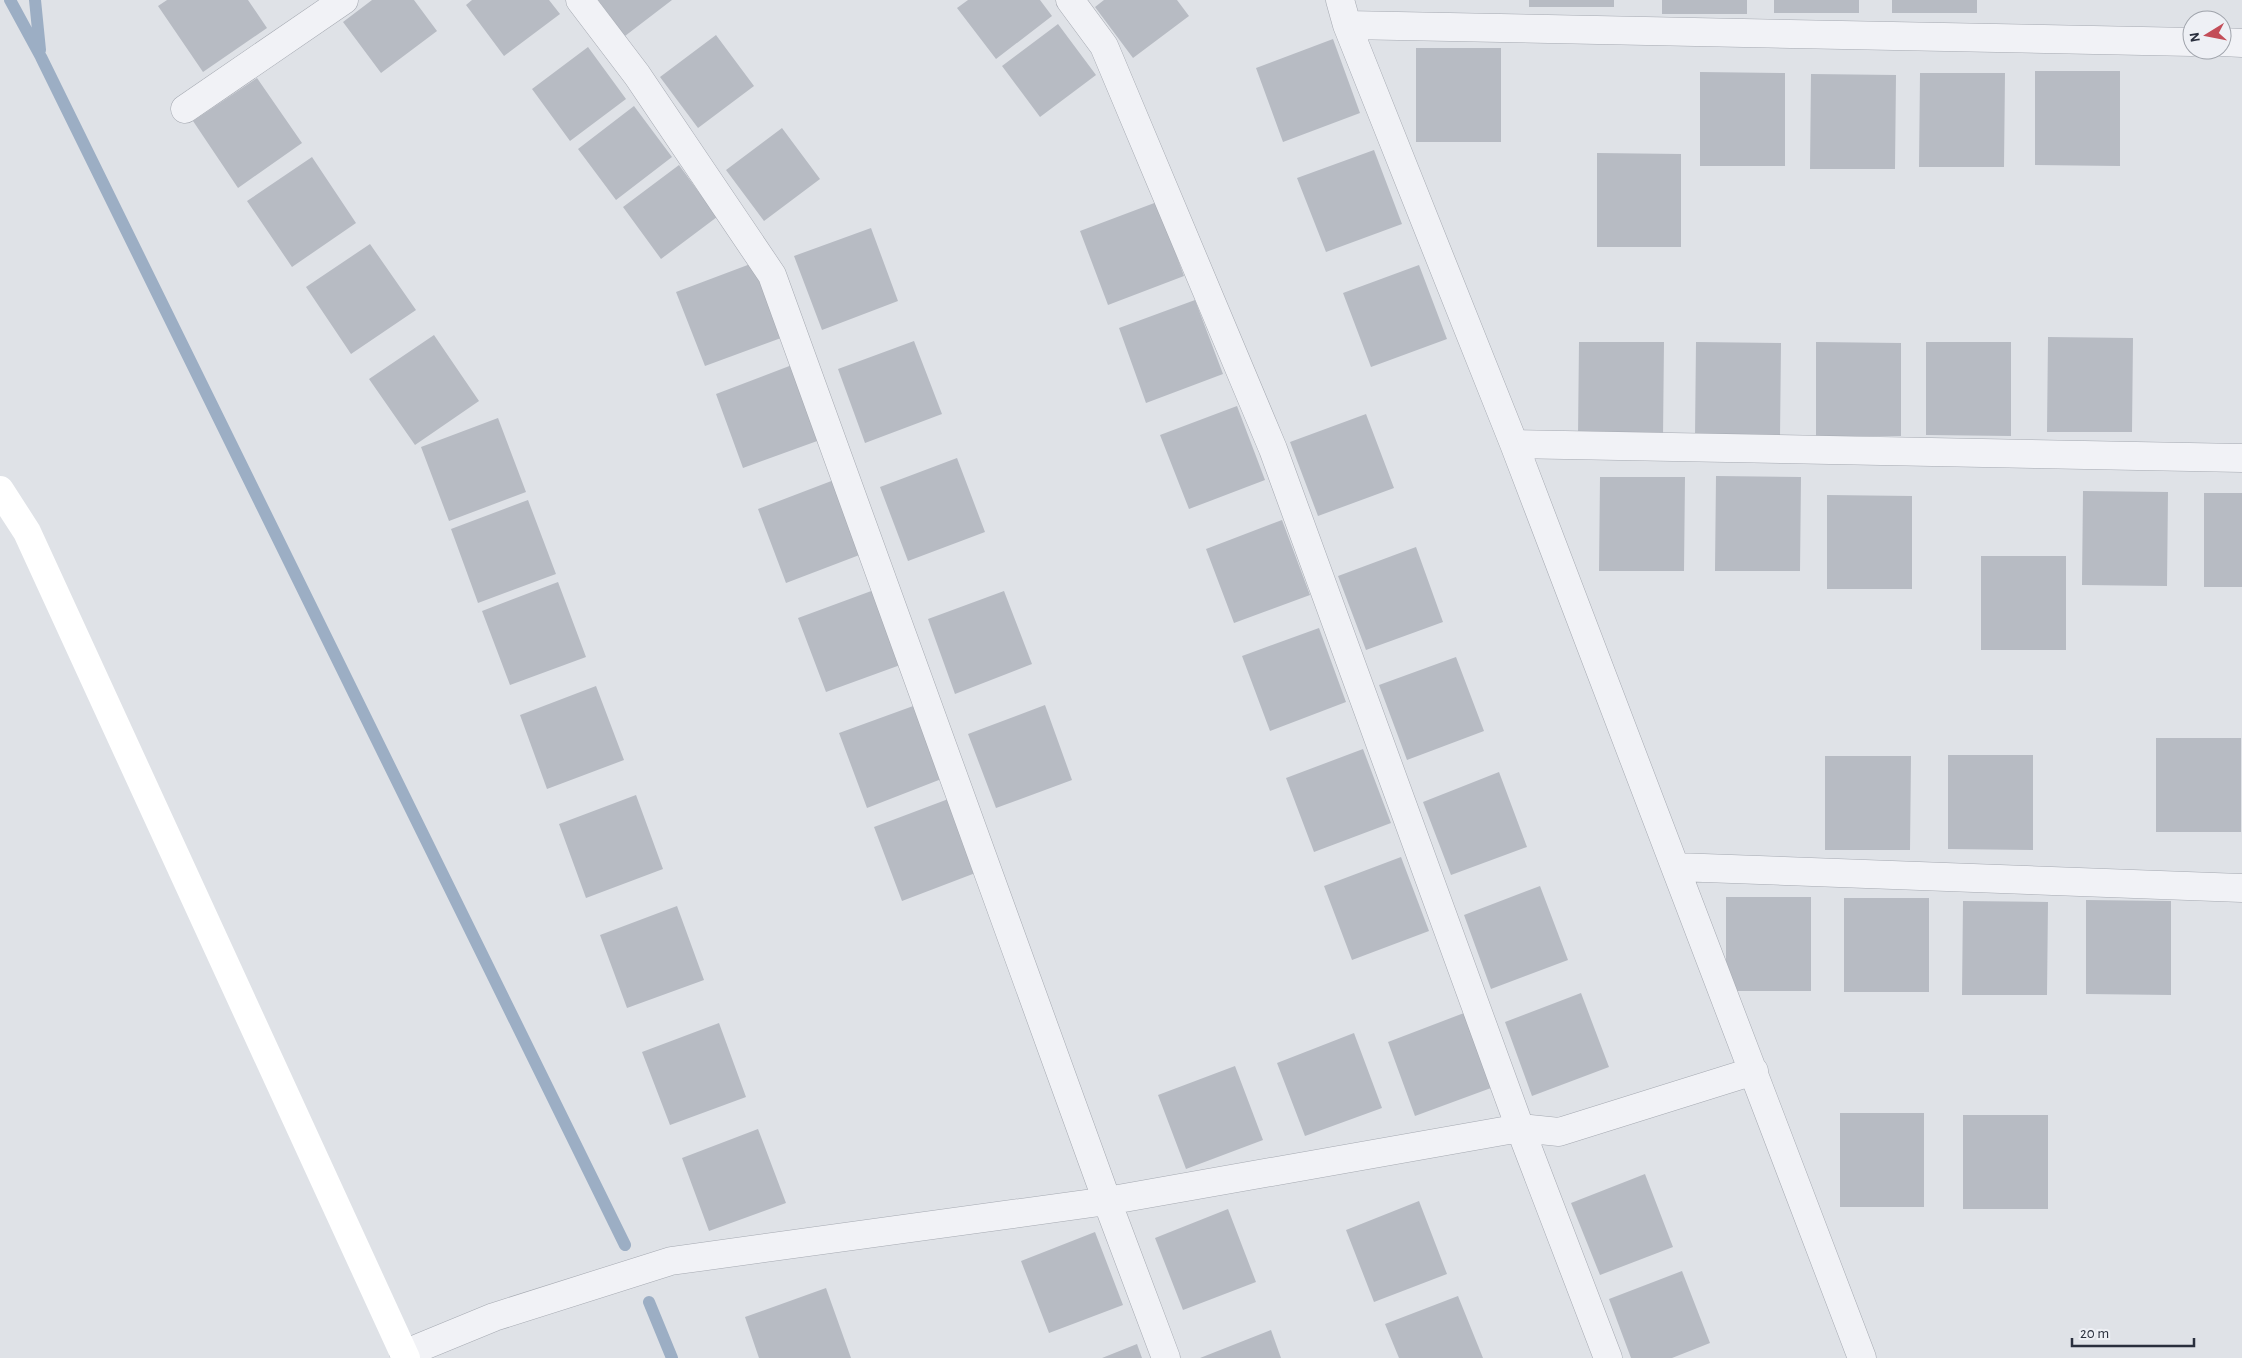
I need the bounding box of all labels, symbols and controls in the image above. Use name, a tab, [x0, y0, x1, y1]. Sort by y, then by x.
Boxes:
north arrow	[2182, 10, 2232, 60]
text: N	[2187, 31, 2203, 43]
scale bar	[2072, 1316, 2194, 1348]
text: 20 m	[2080, 1326, 2109, 1341]

